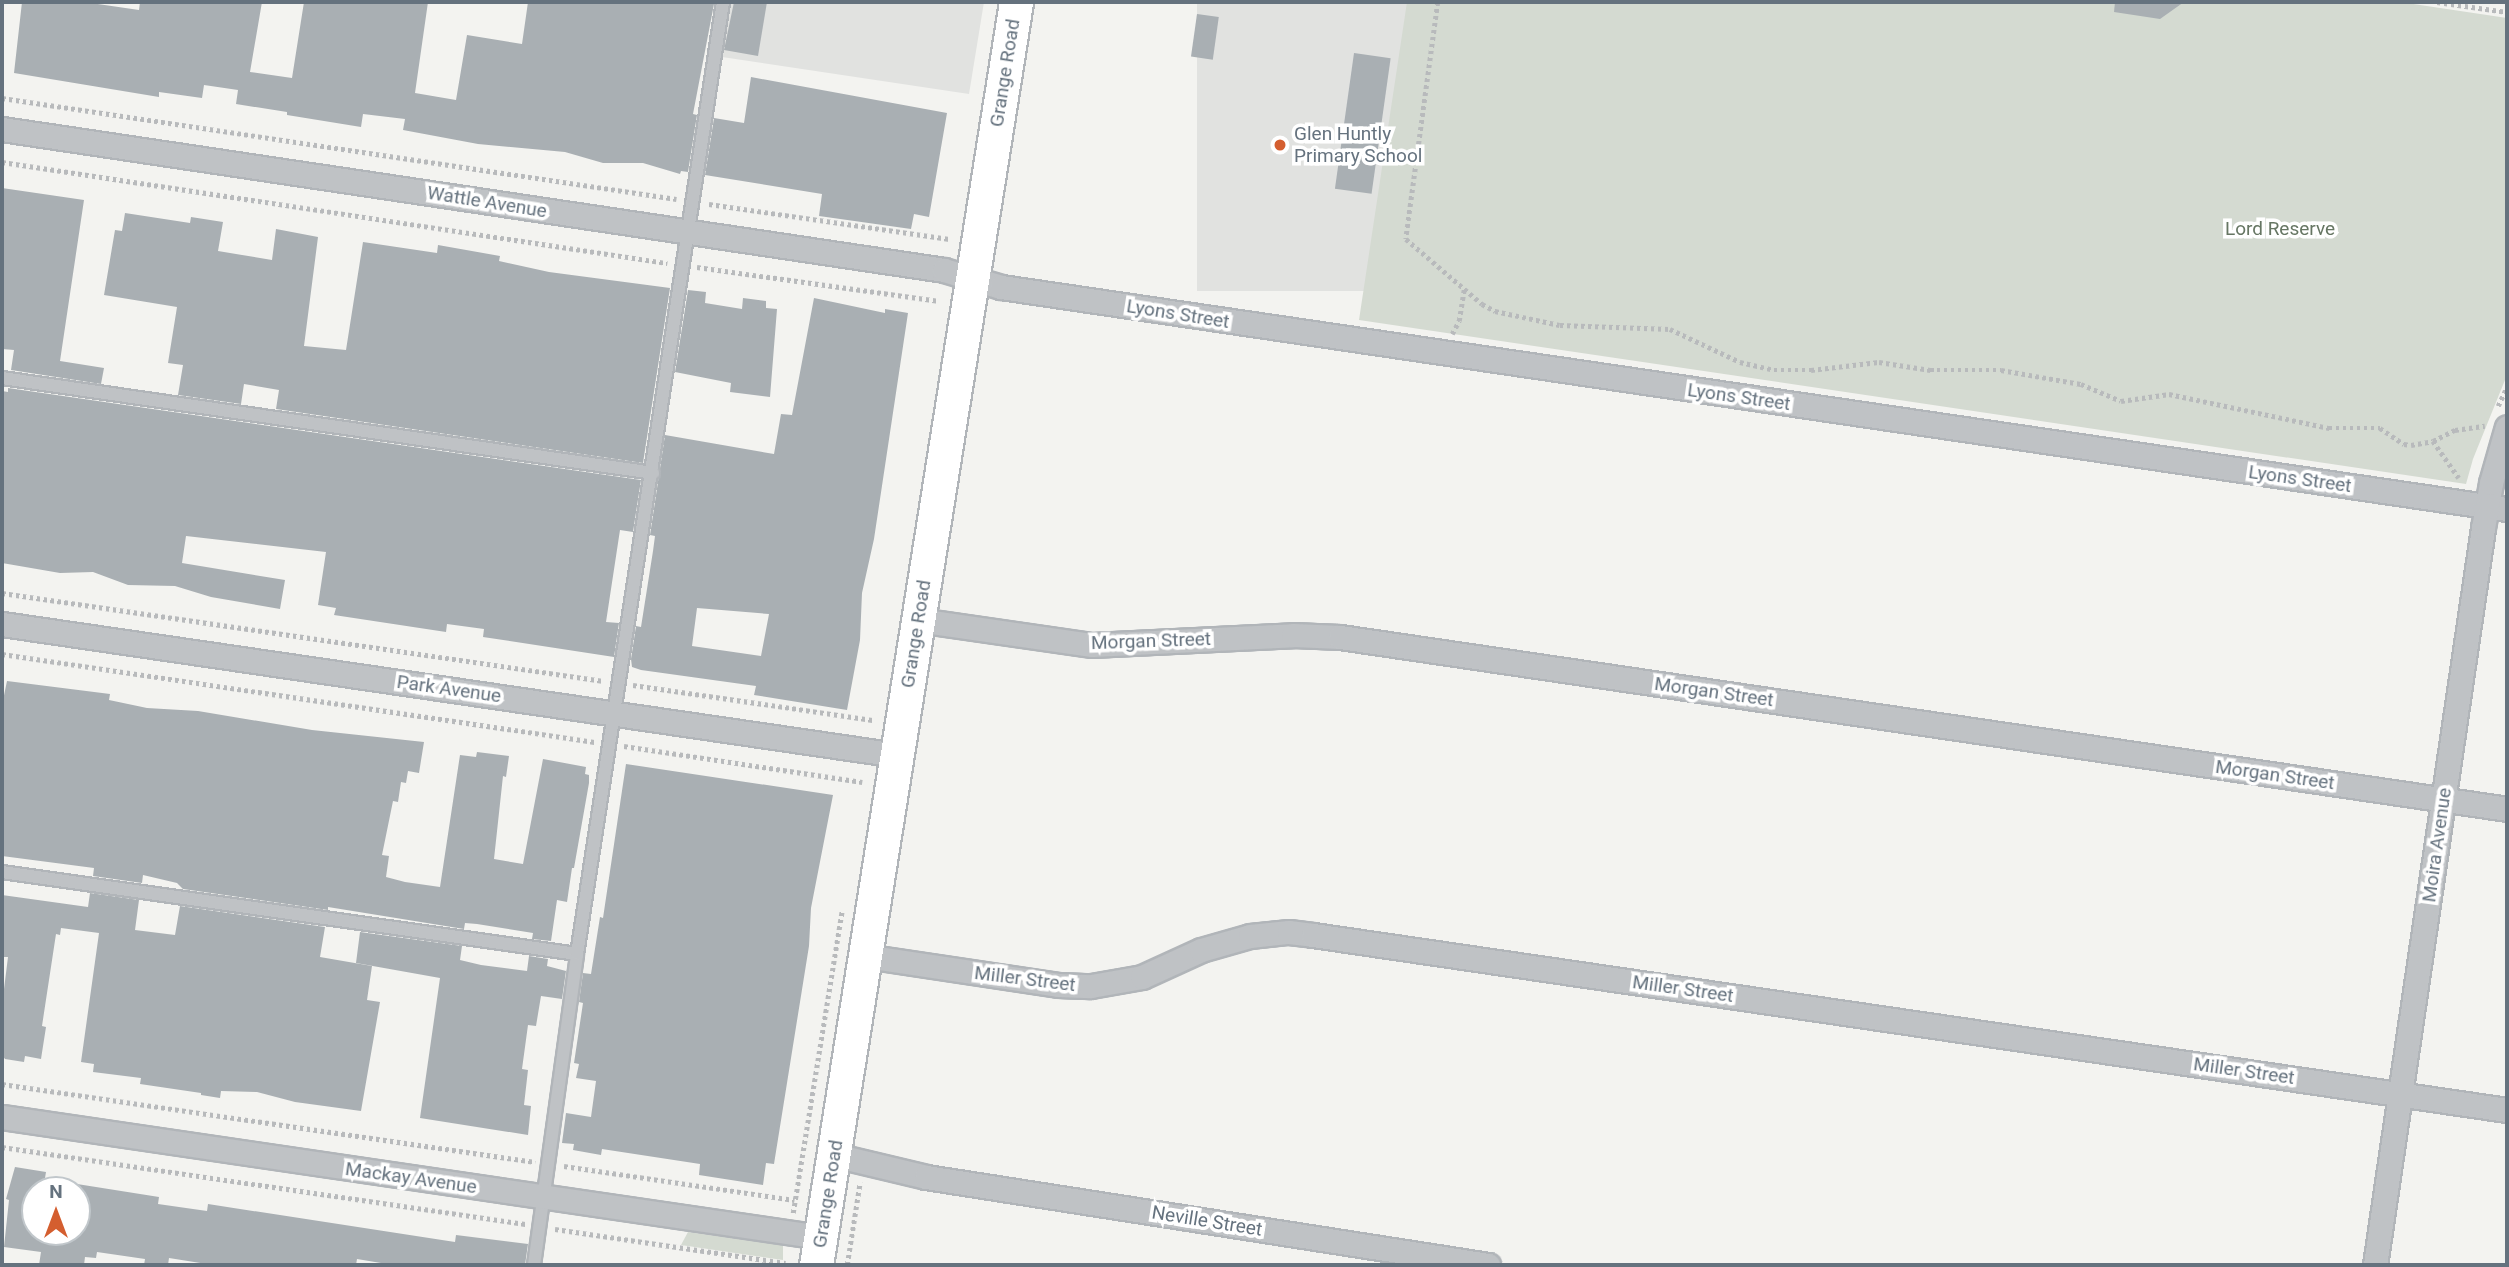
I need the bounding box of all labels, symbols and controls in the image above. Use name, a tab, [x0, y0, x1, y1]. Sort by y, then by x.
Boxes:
street label: Grange Road	[985, 17, 1025, 129]
place label: Glen Huntly Primary School	[1294, 123, 1422, 167]
marker: Glen Huntly Primary School	[1272, 137, 1288, 153]
street label: Wattle Avenue	[426, 181, 548, 223]
park label: Lord Reserve	[2225, 218, 2335, 240]
street label: Lyons Street	[1125, 295, 1231, 333]
street label: Lyons Street	[1686, 378, 1792, 416]
street label: Lyons Street	[2247, 460, 2353, 498]
street label: Grange Road	[896, 578, 936, 690]
street label: Morgan Street	[1091, 628, 1211, 654]
street label: Park Avenue	[395, 670, 503, 708]
street label: Morgan Street	[1653, 672, 1775, 712]
street label: Morgan Street	[2214, 755, 2336, 795]
street label: Moira Avenue	[2418, 786, 2456, 904]
street label: Miller Street	[973, 961, 1077, 997]
street label: Miller Street	[1631, 971, 1735, 1007]
street label: Miller Street	[2192, 1053, 2296, 1089]
street label: Grange Road	[808, 1138, 848, 1250]
street label: Mackay Avenue	[344, 1157, 478, 1199]
north arrow	[21, 1176, 91, 1246]
text: N	[49, 1180, 63, 1203]
street label: Neville Street	[1150, 1201, 1264, 1241]

